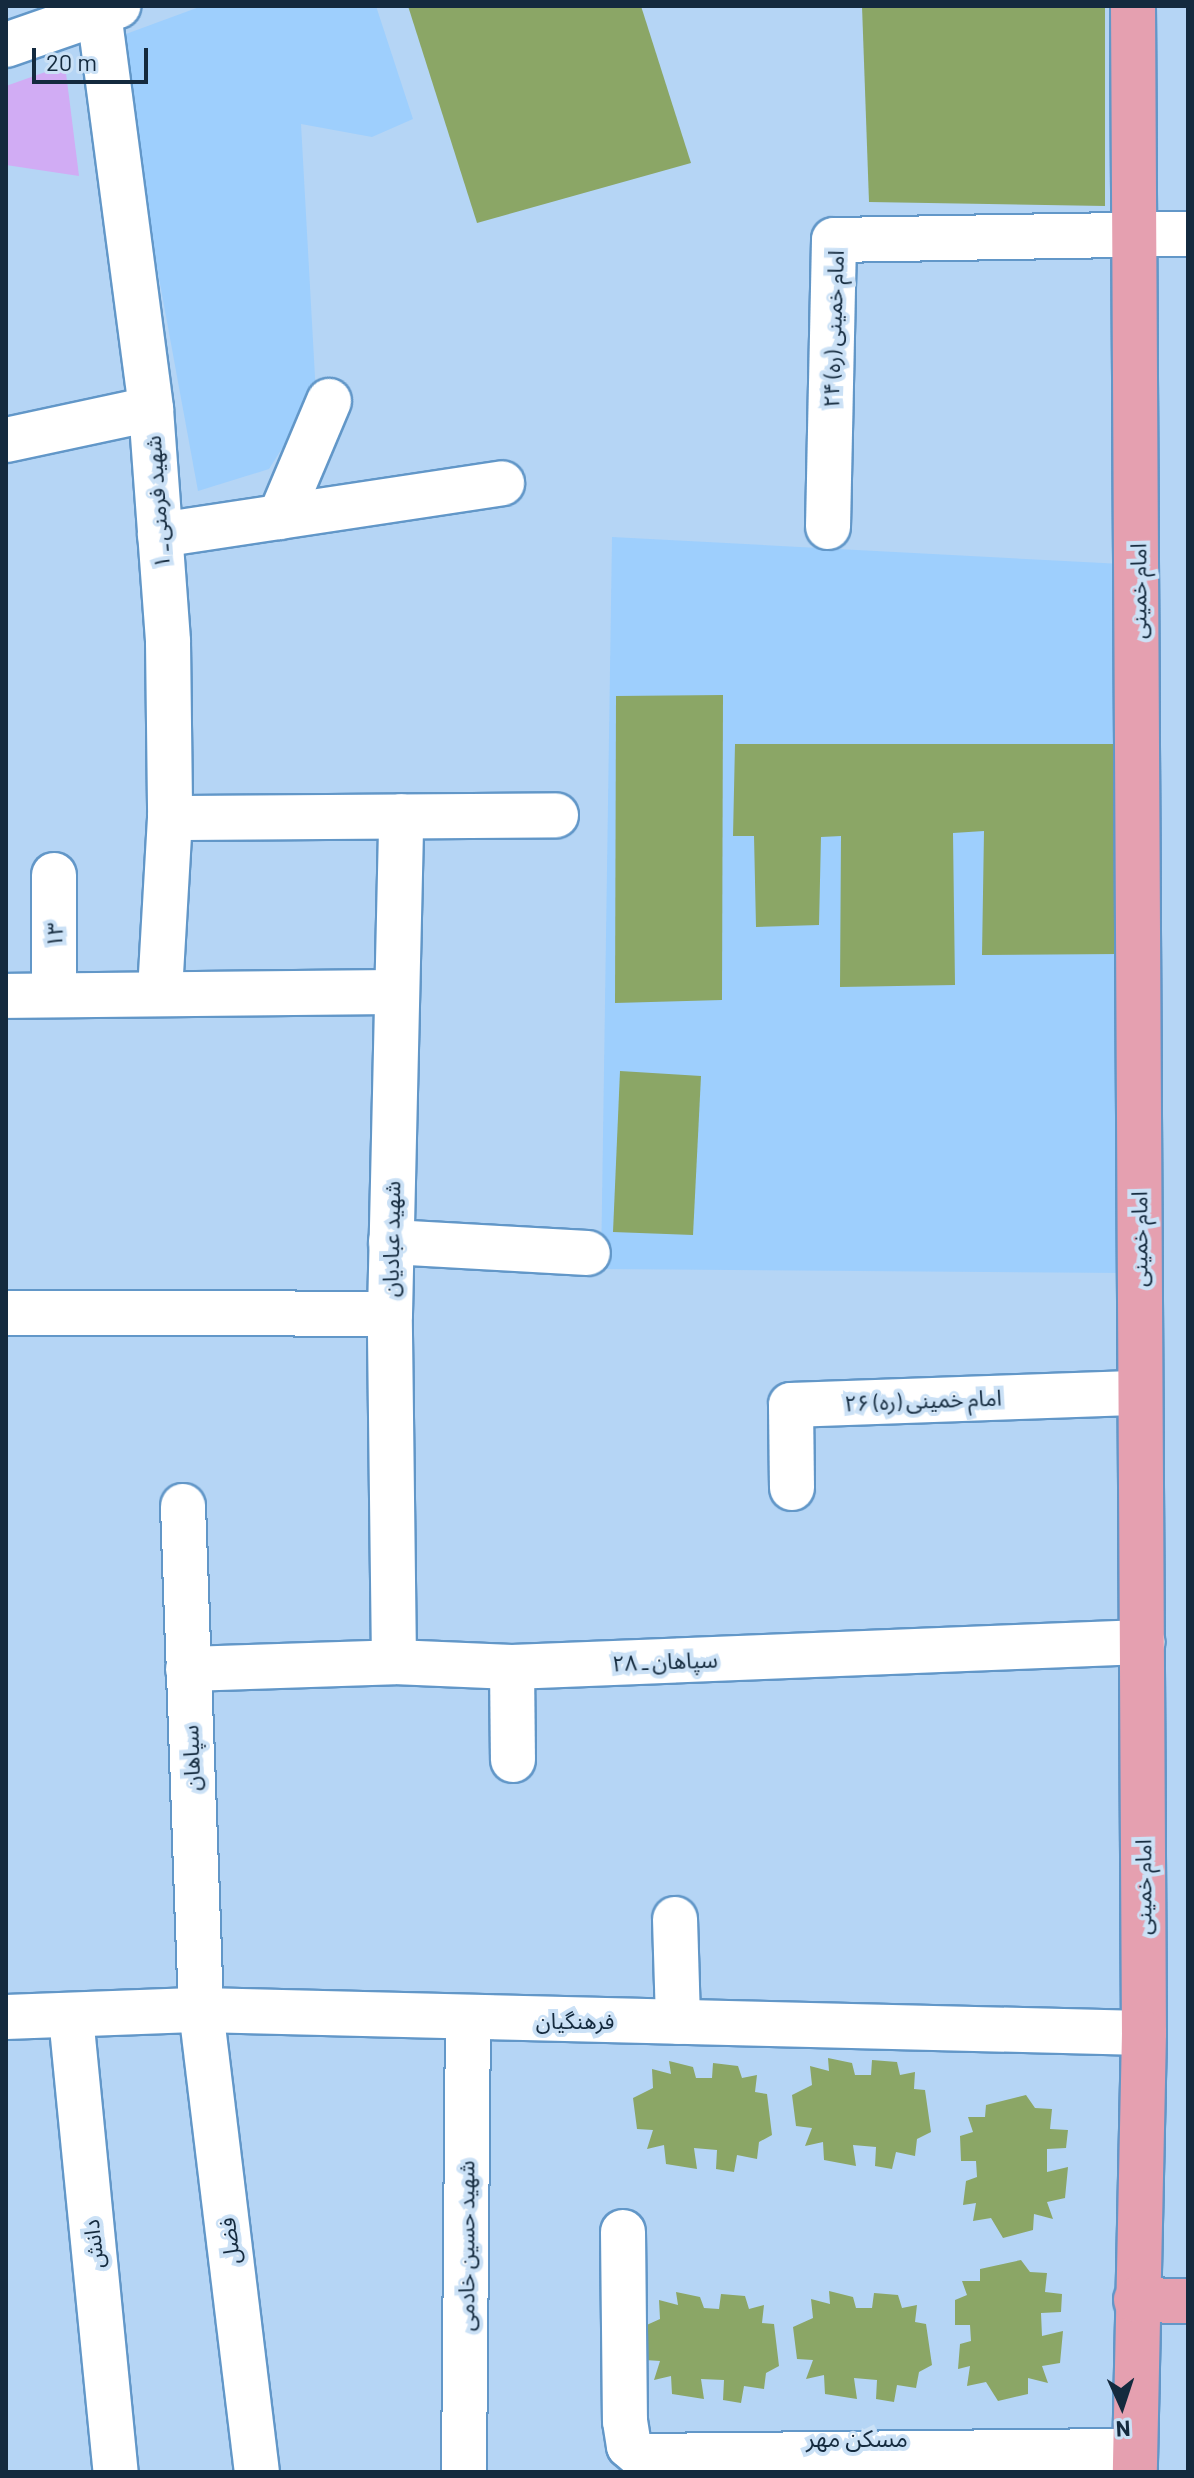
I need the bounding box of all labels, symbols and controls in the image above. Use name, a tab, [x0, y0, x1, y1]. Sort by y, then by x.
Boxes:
scale bar	[36, 32, 152, 82]
text: 20 m	[46, 47, 97, 76]
street label: امام خمینی (ره) ۲۴	[817, 250, 849, 408]
street label: شهید فرمنی ـ ۱	[139, 435, 175, 569]
street label: امام خمینی	[1125, 543, 1151, 639]
street label: ۱۳	[41, 922, 67, 948]
street label: شهید عبادیان	[377, 1181, 405, 1297]
street label: امام خمینی	[1126, 1191, 1152, 1287]
street label: امام خمینی (ره) ۲۶	[844, 1384, 1002, 1416]
street label: سپاهان ـ ۲۸	[612, 1646, 718, 1676]
street label: سپاهان	[177, 1725, 205, 1791]
street label: امام خمینی	[1130, 1839, 1156, 1935]
street label: فرهنگیان	[536, 2008, 614, 2034]
street label: شهید حسین خادمی	[453, 2161, 479, 2331]
street label: فضل	[213, 2216, 245, 2266]
street label: دانش	[77, 2218, 109, 2270]
north arrow	[1082, 2366, 1162, 2446]
text: N	[1115, 2417, 1131, 2443]
district label: مسکن مهر	[806, 2424, 908, 2452]

